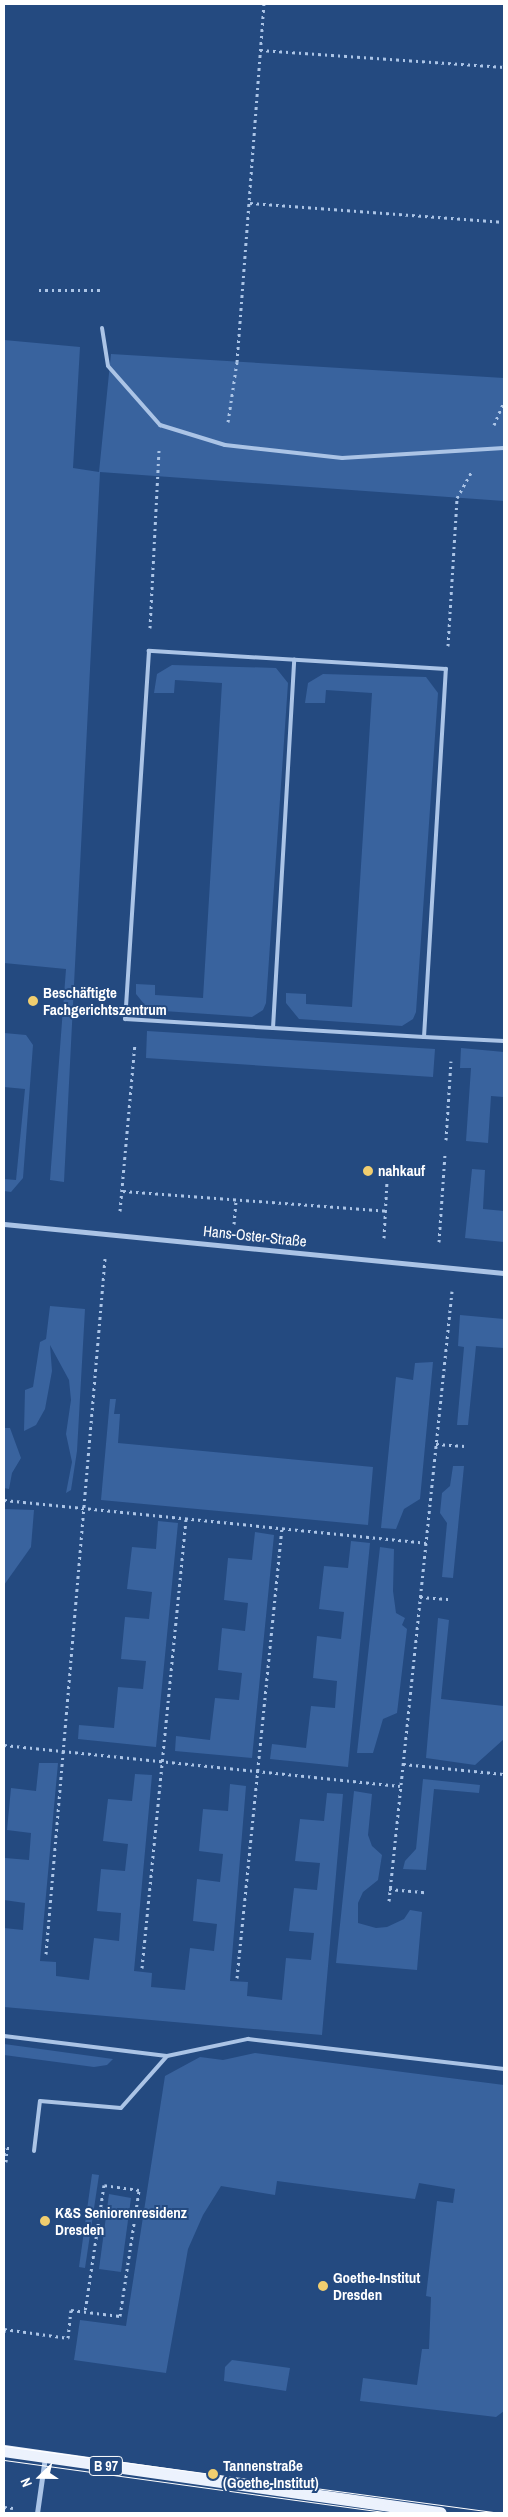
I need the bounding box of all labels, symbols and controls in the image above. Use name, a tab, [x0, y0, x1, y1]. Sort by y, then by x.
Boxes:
place label: Beschäftigte Fachgerichtszentrum	[43, 983, 167, 1018]
marker: Beschäftigte Fachgerichtszentrum	[27, 995, 39, 1007]
place label: nahkauf	[378, 1162, 425, 1180]
marker: nahkauf	[362, 1165, 374, 1177]
street label: Hans-Oster-Straße	[202, 1222, 308, 1250]
place label: K&S Seniorenresidenz Dresden	[55, 2203, 187, 2238]
marker: K&S Seniorenresidenz Dresden	[39, 2215, 51, 2227]
place label: Goethe-Institut Dresden	[333, 2268, 420, 2303]
marker: Goethe-Institut Dresden	[317, 2280, 329, 2292]
north arrow	[15, 2452, 65, 2502]
road number: B 97	[88, 2454, 124, 2478]
place label: Tannenstraße (Goethe-Institut)	[223, 2456, 319, 2491]
marker: Tannenstraße (Goethe-Institut)	[207, 2468, 219, 2480]
text: N	[16, 2475, 36, 2490]

